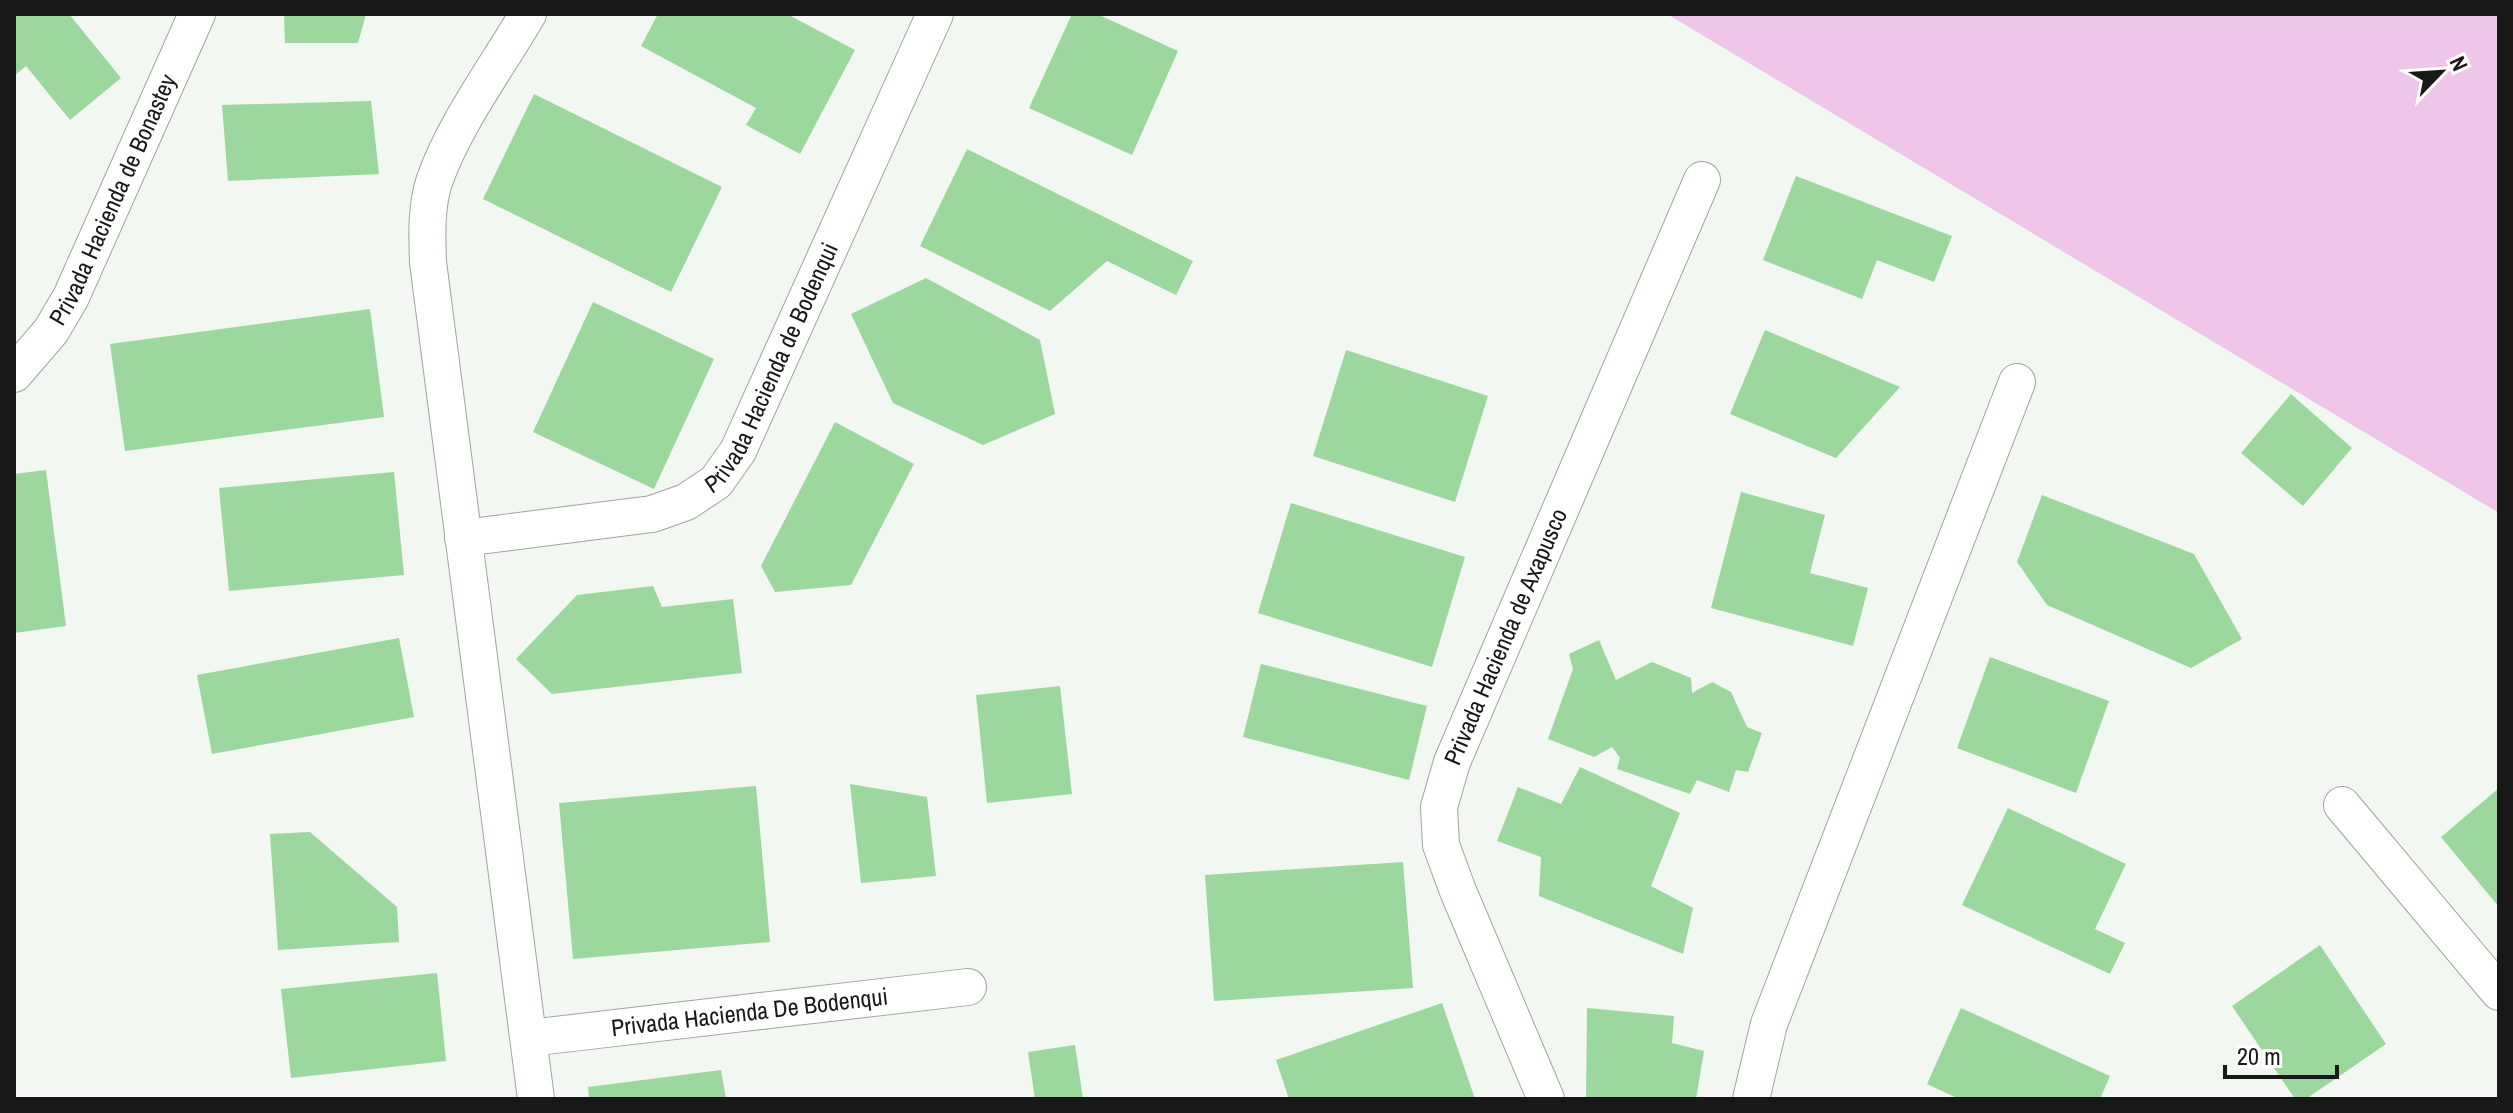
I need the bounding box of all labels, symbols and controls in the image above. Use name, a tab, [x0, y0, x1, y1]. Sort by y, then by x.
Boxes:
north arrow	[2401, 32, 2481, 112]
text: N	[2443, 51, 2475, 76]
street label: Privada Hacienda de Bonastey	[41, 69, 183, 331]
street label: Privada Hacienda de Bodenqui	[698, 237, 845, 500]
street label: Privada Hacienda de Axapusco	[1436, 503, 1574, 770]
street label: Privada Hacienda De Bodenqui	[609, 979, 889, 1043]
scale bar	[2225, 1029, 2337, 1079]
text: 20 m	[2237, 1040, 2281, 1072]

